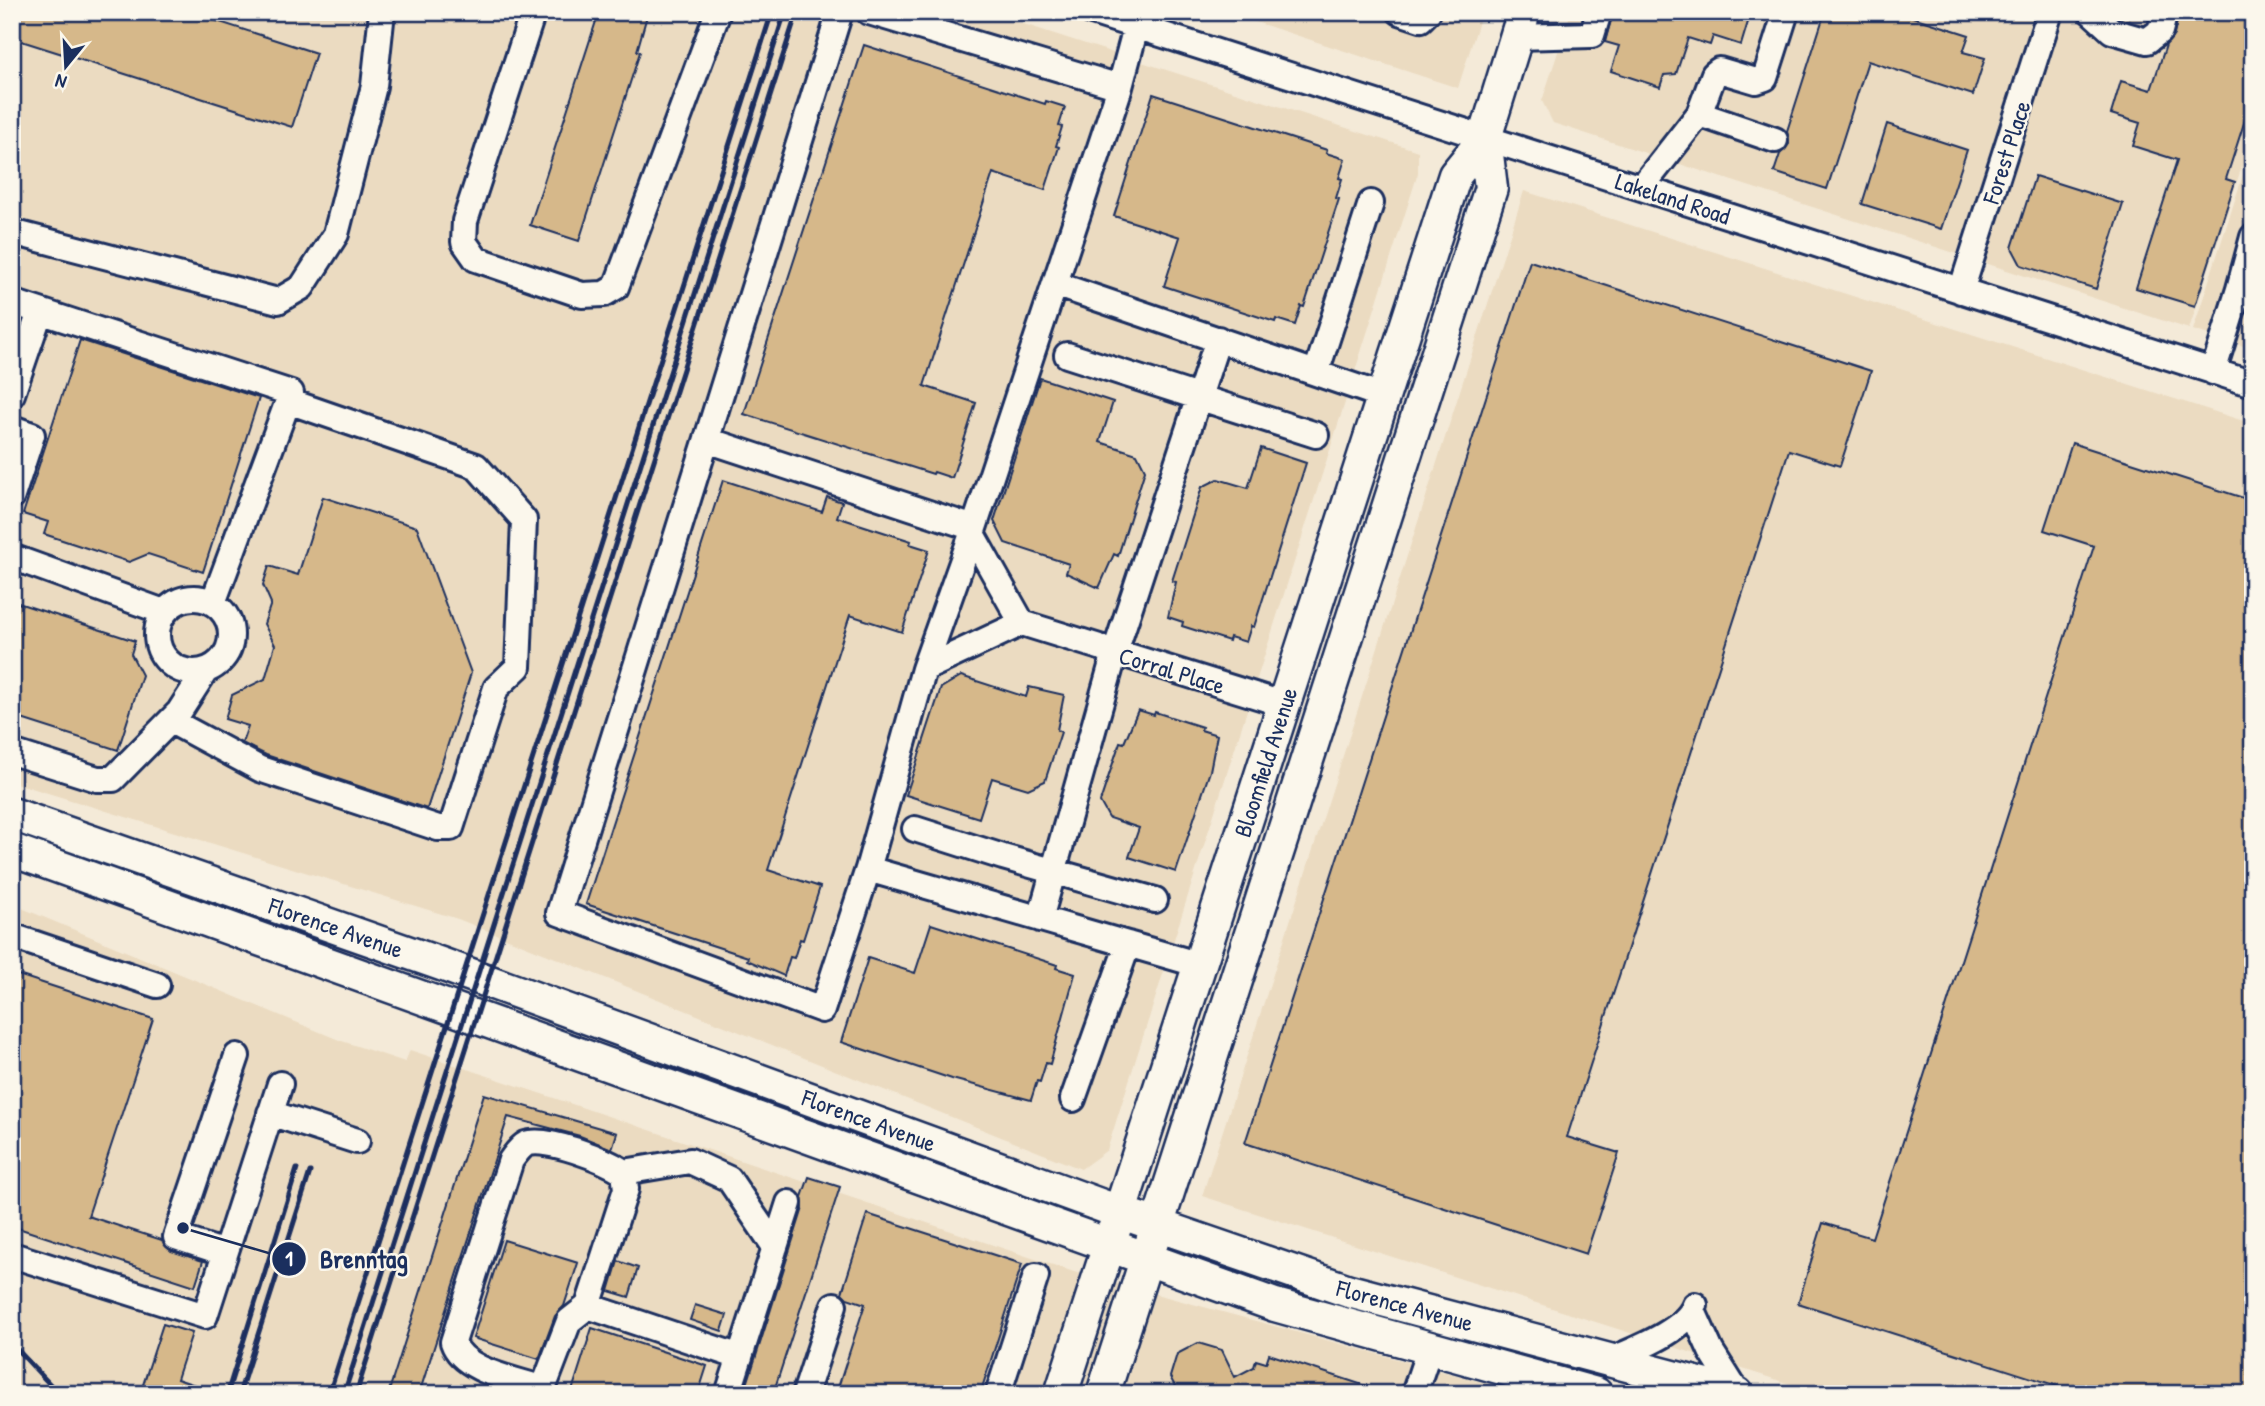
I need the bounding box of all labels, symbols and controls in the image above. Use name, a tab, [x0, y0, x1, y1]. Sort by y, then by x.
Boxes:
north arrow	[32, 32, 102, 102]
text: N	[52, 68, 70, 96]
street label: Forest Place	[1974, 96, 2038, 209]
street label: Lakeland Road	[1612, 164, 1734, 232]
street label: Corral Place	[1115, 639, 1229, 701]
street label: Bloomfield Avenue	[1226, 683, 1304, 841]
street label: Florence Avenue	[264, 889, 408, 965]
street label: Florence Avenue	[797, 1081, 941, 1159]
callout: Brenntag	[272, 1235, 422, 1282]
text: Brenntag	[320, 1241, 408, 1277]
text: 1	[285, 1244, 293, 1273]
street label: Florence Avenue	[1332, 1271, 1477, 1339]

